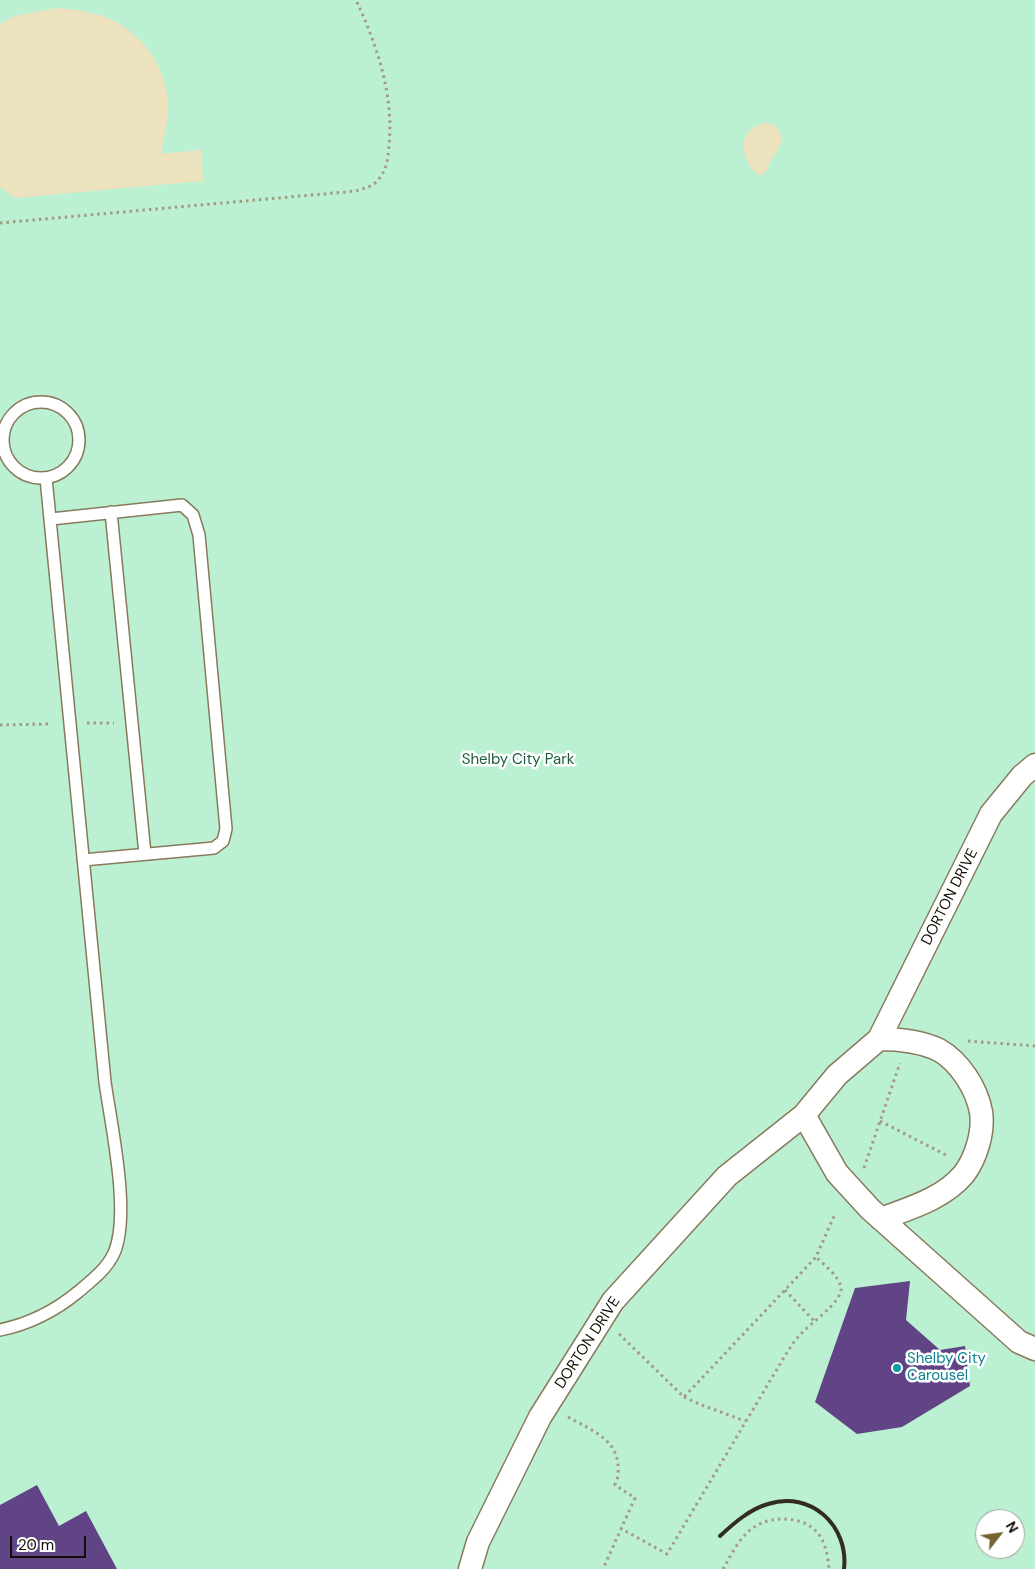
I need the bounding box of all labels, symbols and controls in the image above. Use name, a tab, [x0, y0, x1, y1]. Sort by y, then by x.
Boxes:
park label: Shelby City Park	[462, 751, 574, 769]
street label: DORTON DRIVE	[918, 846, 982, 948]
street label: DORTON DRIVE	[552, 1294, 624, 1392]
place label: Shelby City Carousel	[907, 1350, 986, 1385]
marker: Shelby City Carousel	[891, 1362, 903, 1374]
north arrow	[975, 1509, 1025, 1559]
text: N	[1002, 1518, 1022, 1536]
scale bar	[12, 1526, 89, 1558]
text: 20 m	[18, 1535, 54, 1555]

